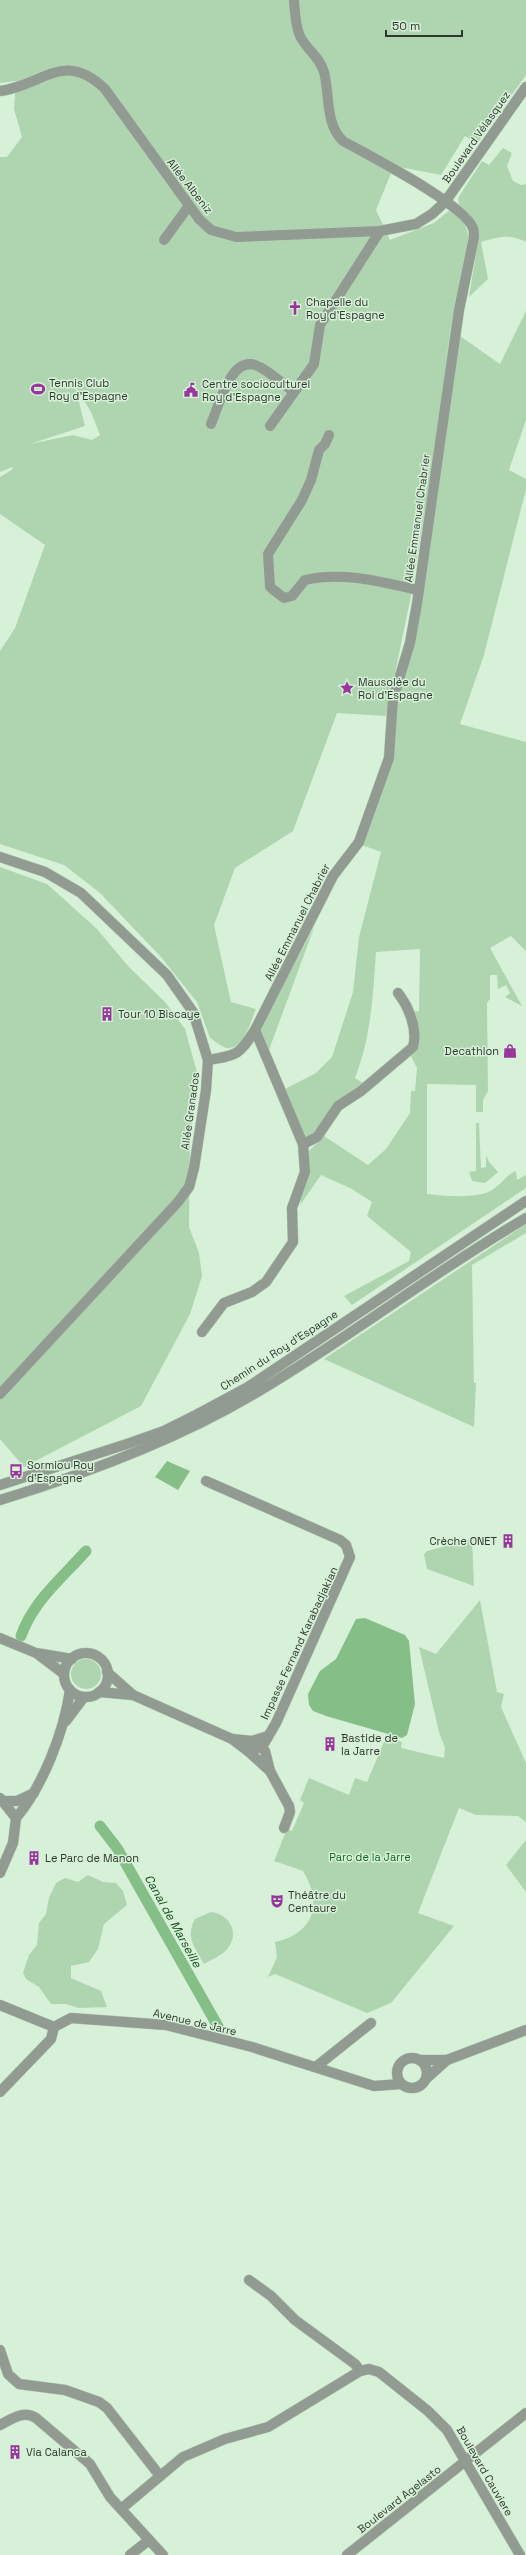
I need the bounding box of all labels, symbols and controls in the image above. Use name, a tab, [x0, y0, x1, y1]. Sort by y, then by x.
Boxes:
scale bar	[386, 12, 462, 38]
text: 50 m	[392, 18, 420, 34]
street label: Boulevard Vélasquez	[439, 88, 513, 186]
street label: Allée Albeniz	[164, 156, 216, 217]
place label: Chapelle du Roy d’Espagne	[306, 295, 385, 322]
church icon: Chapelle du Roy d’Espagne	[287, 300, 303, 316]
place label: Tennis Club Roy d'Espagne	[49, 376, 128, 403]
place label: Centre socioculturel Roy d'Espagne	[202, 377, 310, 404]
sports icon: Tennis Club Roy d'Espagne	[30, 381, 46, 397]
public building icon: Centre socioculturel Roy d'Espagne	[183, 382, 199, 398]
street label: Allée Emmanuel Chabrier	[401, 453, 433, 583]
place label: Mausolée du Roi d’Espagne	[358, 675, 433, 702]
place icon: Mausolée du Roi d’Espagne	[339, 680, 355, 696]
street label: Allée Emmanuel Chabrier	[261, 861, 333, 983]
building icon: Tour 10 Biscaye	[99, 1006, 115, 1022]
place label: Tour 10 Biscaye	[118, 1007, 200, 1021]
shop icon: Decathlon	[502, 1043, 518, 1059]
place label: Decathlon	[445, 1044, 499, 1058]
street label: Allée Granados	[178, 1071, 202, 1151]
street label: Chemin du Roy d'Espagne	[218, 1307, 340, 1393]
place label: Sormiou Roy d'Espagne	[27, 1458, 94, 1485]
bus stop icon: Sormiou Roy d'Espagne	[8, 1463, 24, 1479]
building icon: Crèche ONET	[500, 1533, 516, 1549]
place label: Crèche ONET	[429, 1534, 498, 1548]
street label: Impasse Fernand Karabadjakian	[257, 1564, 341, 1722]
place label: Bastide de la Jarre	[341, 1731, 398, 1758]
building icon: Bastide de la Jarre	[322, 1736, 338, 1752]
building icon: Le Parc de Manon	[26, 1850, 42, 1866]
park label: Parc de la Jarre	[329, 1850, 411, 1864]
place label: Le Parc de Manon	[45, 1851, 139, 1865]
water label: Canal de Marseille	[141, 1872, 206, 1971]
place label: Théâtre du Centaure	[288, 1888, 346, 1915]
theatre icon: Théâtre du Centaure	[269, 1893, 285, 1909]
street label: Avenue de Jarre	[152, 2006, 238, 2038]
street label: Boulevard Cauviere	[454, 2424, 516, 2518]
building icon: Via Calanca	[7, 2444, 23, 2460]
place label: Via Calanca	[26, 2445, 87, 2459]
street label: Boulevard Agelasto	[354, 2462, 444, 2536]

